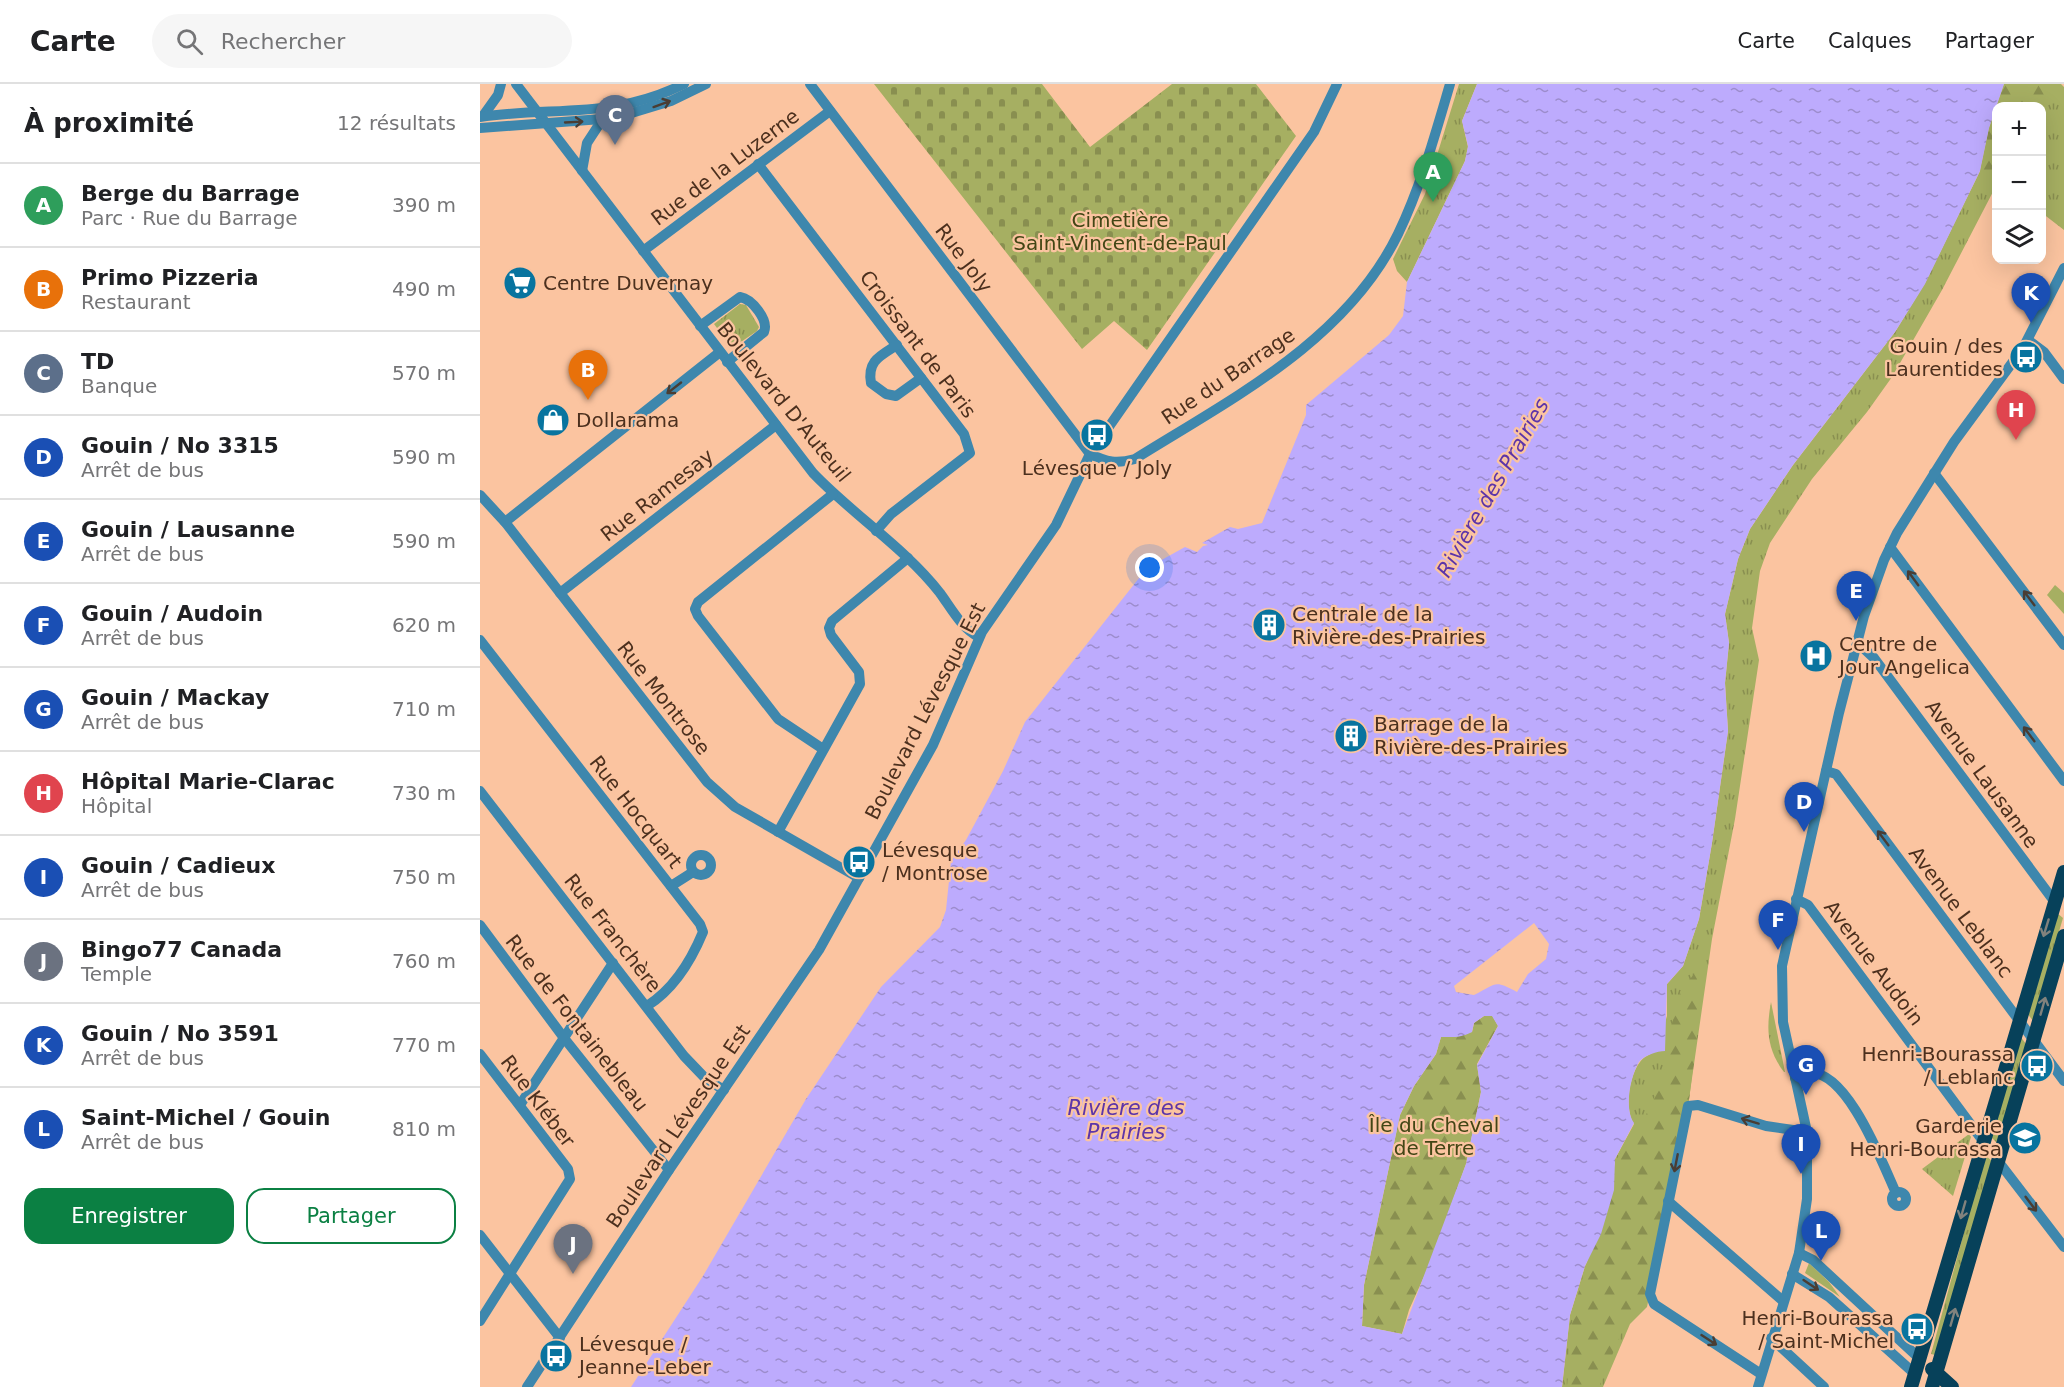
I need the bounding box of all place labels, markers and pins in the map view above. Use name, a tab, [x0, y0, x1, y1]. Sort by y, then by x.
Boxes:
pin: C	[596, 95, 634, 145]
pin: A	[1414, 152, 1452, 202]
supermarket icon: Centre Duvernay	[502, 265, 538, 301]
place label: Centre Duvernay	[543, 271, 713, 295]
pin: K	[2012, 274, 2050, 323]
place label: Gouin / des Laurentides	[1885, 334, 2003, 381]
bus stop icon: Gouin / des Laurentides	[2008, 339, 2044, 375]
pin: B	[568, 350, 608, 400]
pin: H	[1996, 390, 2036, 440]
shop icon: Dollarama	[535, 402, 571, 438]
place label: Dollarama	[576, 408, 679, 432]
bus stop icon: Lévesque / Joly	[1079, 417, 1115, 453]
place label: Lévesque / Joly	[1022, 456, 1172, 480]
pin: E	[1836, 572, 1876, 621]
place label: Centrale de la Rivière-des-Prairies	[1292, 602, 1485, 649]
building icon: Centrale de la Rivière-des-Prairies	[1251, 607, 1287, 643]
place label: Centre de Jour Angelica	[1837, 632, 1970, 679]
hospital icon: Centre de Jour Angelica	[1798, 638, 1834, 674]
place label: Barrage de la Rivière-des-Prairies	[1374, 712, 1567, 759]
building icon: Barrage de la Rivière-des-Prairies	[1333, 718, 1369, 754]
pin: D	[1784, 782, 1824, 832]
place label: Lévesque / Montrose	[882, 838, 988, 885]
bus stop icon: Lévesque / Montrose	[841, 844, 877, 880]
pin: F	[1758, 900, 1798, 950]
place label: Henri-Bourassa / Leblanc	[1861, 1042, 2014, 1089]
pin: G	[1786, 1046, 1826, 1095]
bus stop icon: Henri-Bourassa / Leblanc	[2019, 1048, 2055, 1084]
place label: Garderie Henri-Bourassa	[1849, 1114, 2002, 1161]
school or university icon: Garderie Henri-Bourassa	[2007, 1120, 2043, 1156]
pin: I	[1782, 1124, 1820, 1174]
pin: L	[1802, 1212, 1840, 1261]
pin: J	[554, 1224, 592, 1274]
place label: Henri-Bourassa / Saint-Michel	[1741, 1306, 1894, 1353]
bus stop icon: Henri-Bourassa / Saint-Michel	[1899, 1311, 1935, 1347]
place label: Lévesque / Jeanne-Leber	[577, 1332, 711, 1379]
bus stop icon: Lévesque / Jeanne-Leber	[538, 1338, 574, 1374]

